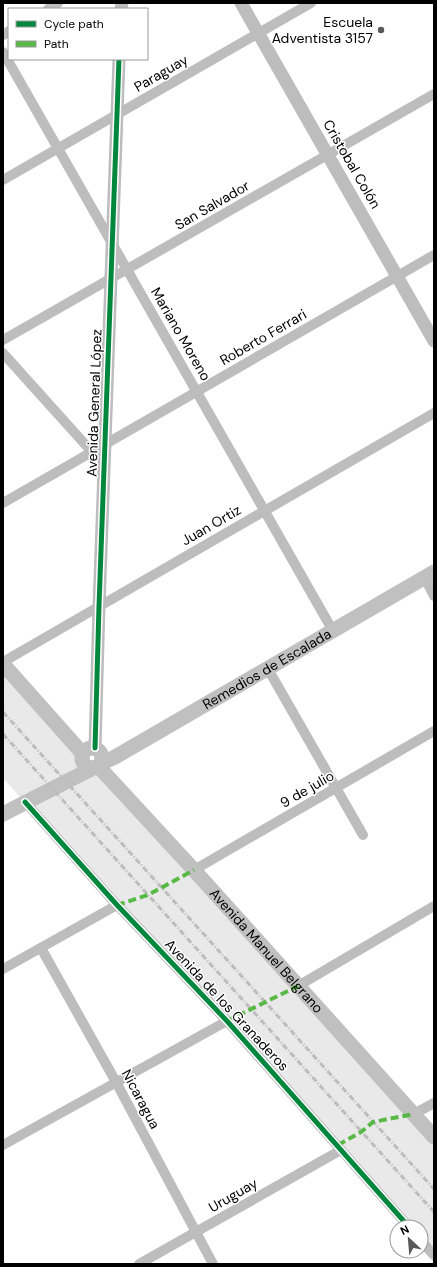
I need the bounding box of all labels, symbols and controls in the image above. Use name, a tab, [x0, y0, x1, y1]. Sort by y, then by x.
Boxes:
legend	[8, 8, 148, 60]
place label: Escuela Adventista 3157	[272, 13, 373, 47]
text: Cycle path	[44, 16, 104, 32]
marker: Escuela Adventista 3157	[376, 25, 386, 35]
text: Path	[44, 36, 69, 52]
street label: Paraguay	[131, 50, 191, 96]
street label: Cristobal Colón	[319, 116, 385, 212]
street label: San Salvador	[171, 176, 253, 234]
street label: Mariano Moreno	[147, 284, 215, 384]
street label: Roberto Ferrari	[216, 305, 310, 369]
street label: Avenida General López	[82, 329, 106, 477]
street label: Juan Ortiz	[178, 501, 244, 549]
street label: Remedios de Escalada	[199, 625, 334, 713]
street label: 9 de julio	[277, 766, 337, 812]
street label: Avenida Manuel Belgrano	[206, 884, 327, 1017]
street label: Avenida de los Granaderos	[161, 935, 293, 1075]
street label: Nicaragua	[118, 1066, 164, 1132]
street label: Uruguay	[205, 1174, 261, 1216]
north arrow	[389, 1219, 429, 1259]
text: N	[398, 1222, 411, 1238]

